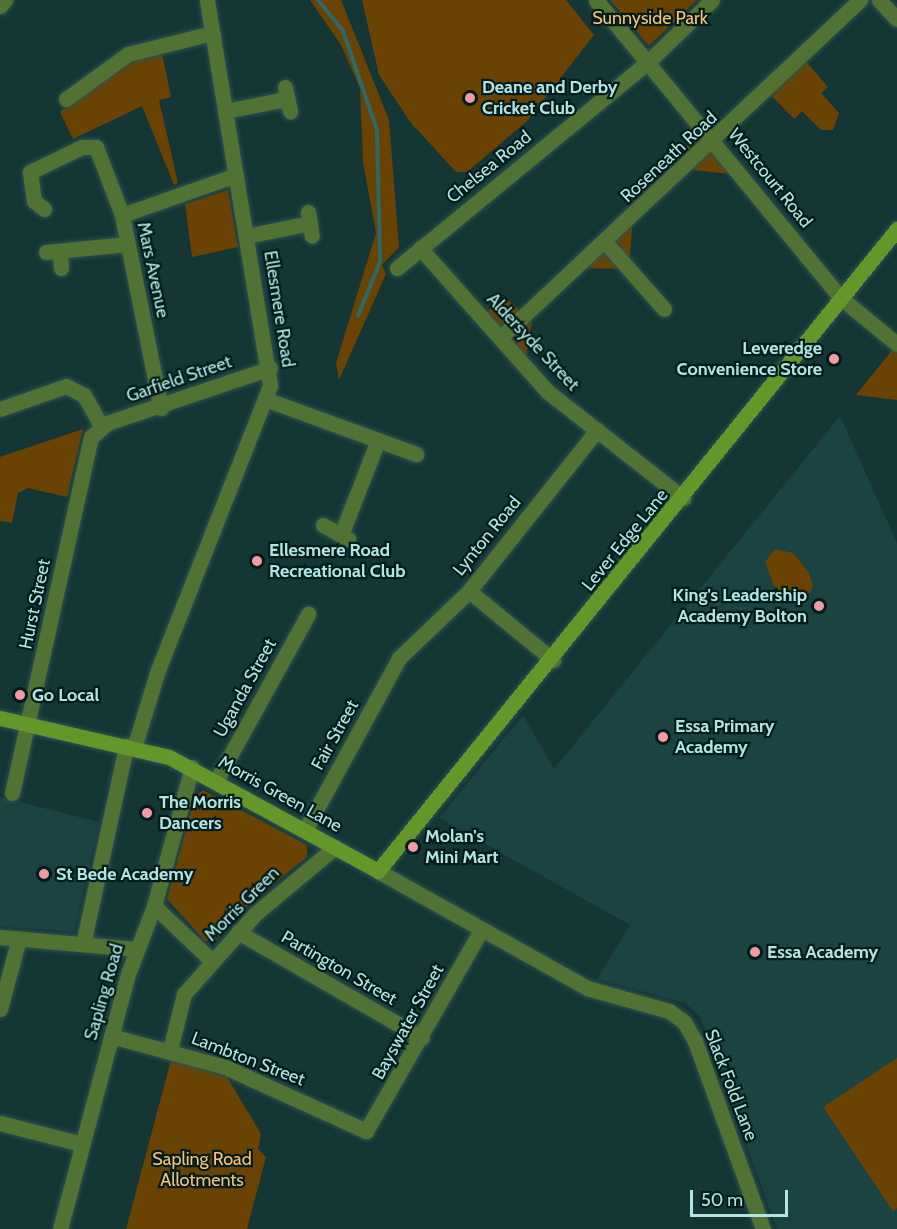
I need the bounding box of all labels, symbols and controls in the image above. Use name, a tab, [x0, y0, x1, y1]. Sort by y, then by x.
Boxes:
park label: Sunnyside Park	[592, 7, 708, 29]
place label: Deane and Derby Cricket Club	[482, 77, 617, 119]
marker: Deane and Derby Cricket Club	[463, 91, 477, 105]
street label: Roseneath Road	[616, 107, 722, 207]
street label: Westcourt Road	[723, 124, 817, 232]
street label: Chelsea Road	[442, 126, 536, 208]
street label: Mars Avenue	[132, 220, 174, 320]
street label: Ellesmere Road	[259, 249, 299, 369]
street label: Aldersyde Street	[482, 289, 584, 395]
place label: Leveredge Convenience Store	[677, 338, 822, 380]
street label: Garfield Street	[124, 351, 234, 407]
marker: Leveredge Convenience Store	[827, 352, 841, 366]
street label: Lever Edge Lane	[577, 485, 673, 595]
street label: Lynton Road	[448, 492, 526, 580]
place label: Ellesmere Road Recreational Club	[269, 540, 406, 582]
marker: Ellesmere Road Recreational Club	[250, 554, 264, 568]
street label: Hurst Street	[15, 557, 55, 651]
place label: King's Leadership Academy Bolton	[672, 585, 807, 628]
marker: King's Leadership Academy Bolton	[812, 599, 826, 613]
street label: Uganda Street	[209, 635, 281, 741]
place label: Go Local	[32, 684, 99, 706]
marker: Go Local	[13, 688, 27, 702]
street label: Fair Street	[307, 696, 363, 774]
place label: Essa Primary Academy	[675, 716, 775, 758]
marker: Essa Primary Academy	[656, 730, 670, 744]
street label: Morris Green Lane	[214, 751, 346, 837]
place label: The Morris Dancers	[159, 792, 241, 834]
marker: The Morris Dancers	[140, 806, 154, 820]
place label: Molan's Mini Mart	[425, 826, 498, 868]
marker: Molan's Mini Mart	[406, 840, 420, 854]
street label: Morris Green	[200, 862, 284, 946]
place label: St Bede Academy	[56, 863, 193, 885]
marker: St Bede Academy	[37, 867, 51, 881]
street label: Partington Street	[278, 926, 400, 1010]
street label: Sapling Road	[80, 941, 128, 1043]
place label: Essa Academy	[767, 941, 878, 963]
marker: Essa Academy	[748, 945, 762, 959]
street label: Bayswater Street	[367, 961, 449, 1083]
street label: Slack Fold Lane	[700, 1026, 762, 1144]
street label: Lambton Street	[188, 1027, 308, 1091]
park label: Sapling Road Allotments	[152, 1149, 252, 1192]
scale bar	[693, 1178, 790, 1216]
text: 50 m	[701, 1189, 743, 1211]

